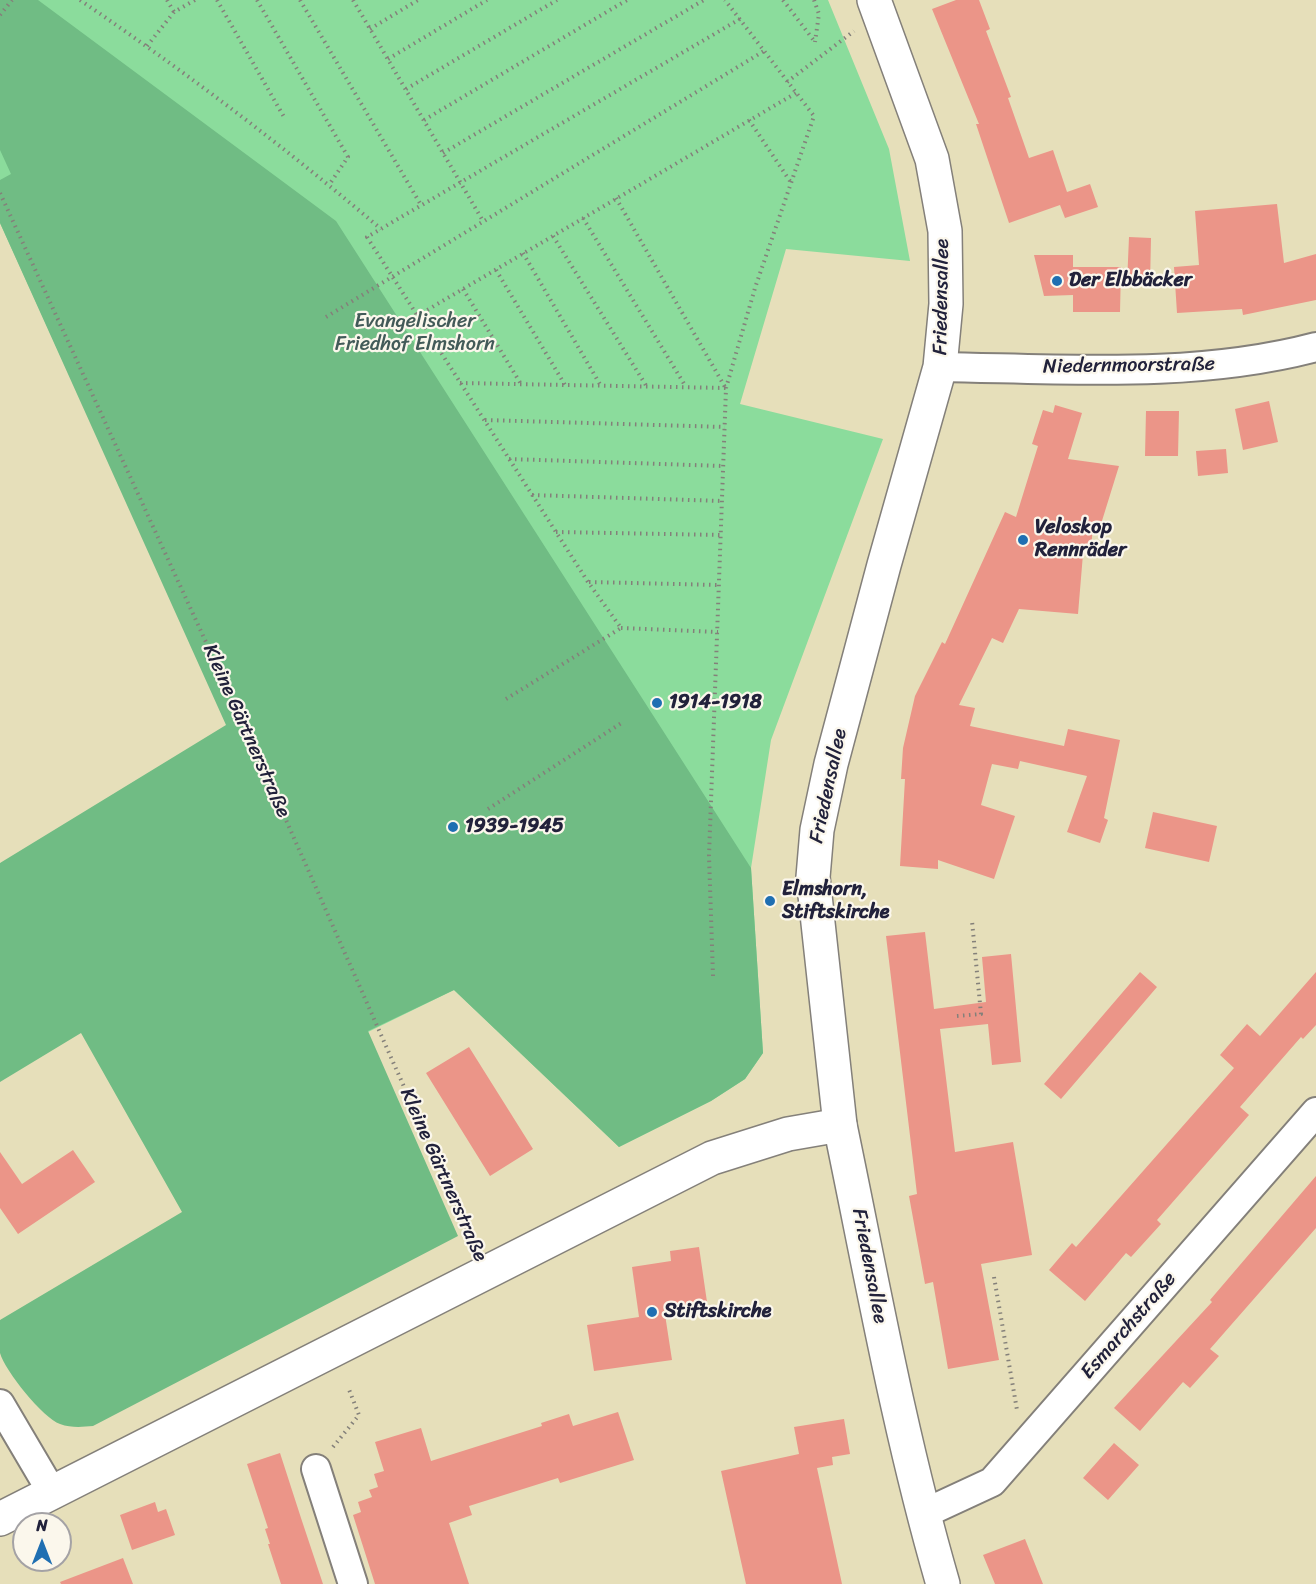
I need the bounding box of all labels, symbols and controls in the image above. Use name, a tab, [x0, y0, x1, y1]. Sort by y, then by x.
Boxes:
street label: Friedensallee	[929, 239, 955, 355]
place label: Der Elbbäcker	[1069, 269, 1192, 293]
marker: Der Elbbäcker	[1050, 274, 1064, 288]
park label: Evangelischer Friedhof Elmshorn	[335, 310, 495, 357]
street label: Niedernmoorstraße	[1043, 353, 1215, 379]
place label: Veloskop Rennräder	[1035, 516, 1126, 563]
marker: Veloskop Rennräder	[1016, 533, 1030, 547]
street label: Kleine Gärtnerstraße	[197, 641, 295, 821]
place label: 1914-1918	[669, 691, 762, 715]
marker: 1914-1918	[650, 696, 664, 710]
street label: Friedensallee	[805, 727, 853, 845]
place label: 1939-1945	[465, 815, 564, 839]
marker: 1939-1945	[446, 820, 460, 834]
place label: Elmshorn, Stiftskirche	[782, 878, 889, 925]
marker: Elmshorn, Stiftskirche	[763, 894, 777, 908]
street label: Kleine Gärtnerstraße	[394, 1085, 492, 1265]
street label: Friedensallee	[846, 1207, 892, 1325]
street label: Esmarchstraße	[1076, 1268, 1182, 1384]
place label: Stiftskirche	[664, 1300, 771, 1324]
marker: Stiftskirche	[645, 1305, 659, 1319]
text: N	[36, 1511, 48, 1540]
north arrow	[12, 1512, 72, 1572]

